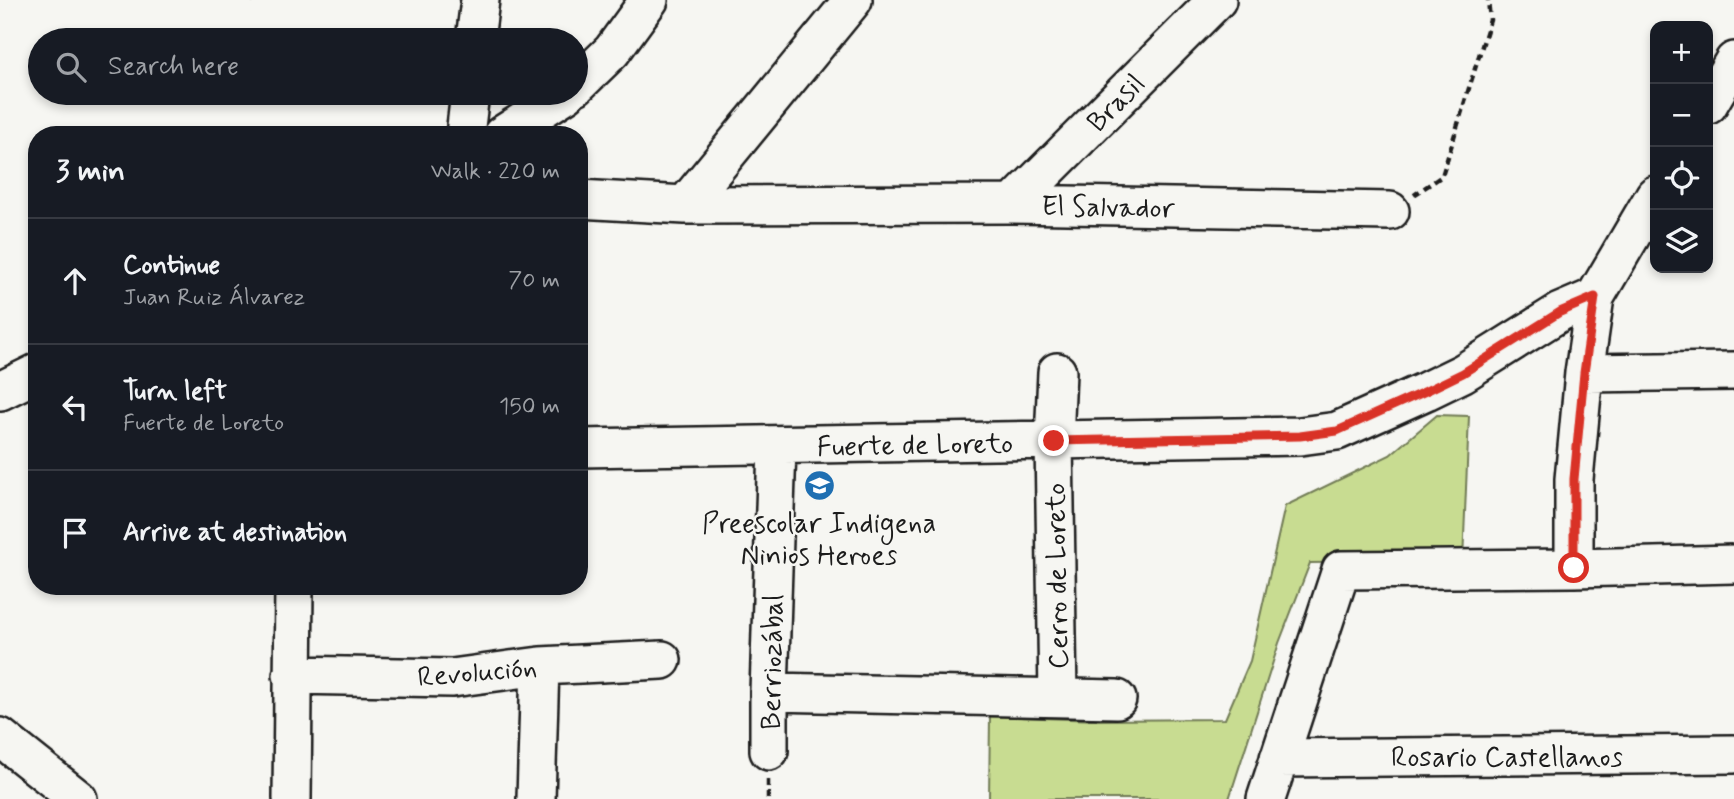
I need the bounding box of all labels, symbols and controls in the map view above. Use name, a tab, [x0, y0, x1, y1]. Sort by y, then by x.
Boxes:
map controls	[1650, 21, 1713, 273]
button: +	[1650, 21, 1713, 84]
search box	[28, 28, 588, 105]
icon: search	[52, 48, 90, 86]
text: Search here	[108, 50, 239, 84]
street label: Brasil	[1080, 67, 1154, 141]
button: −	[1650, 84, 1713, 147]
button: locate	[1650, 147, 1713, 210]
text: 3 min	[56, 152, 125, 191]
text: Walk · 220 m	[431, 157, 560, 187]
street label: El Salvador	[1041, 189, 1176, 228]
button: layers	[1650, 210, 1713, 273]
text: Continue	[123, 249, 220, 283]
icon: ahead	[56, 262, 94, 300]
text: 70 m	[508, 266, 560, 296]
text: Juan Ruiz Álvarez	[123, 283, 305, 313]
text: Turn left	[123, 375, 227, 409]
icon: left	[56, 388, 94, 426]
text: 150 m	[499, 392, 560, 422]
text: Fuerte de Loreto	[123, 409, 284, 439]
route end	[1038, 425, 1069, 456]
street label: Fuerte de Loreto	[817, 426, 1013, 467]
school or university icon: Preescolar Indigena Ninios Heroes	[802, 468, 836, 502]
street label: Cerro de Loreto	[1038, 483, 1079, 669]
place label: Preescolar Indigena Ninios Heroes	[702, 506, 936, 575]
icon: arrive	[56, 514, 94, 552]
text: Arrive at destination	[123, 516, 347, 550]
route start	[1558, 552, 1589, 583]
street label: Berriozábal	[754, 594, 793, 730]
street label: Revolución	[416, 650, 539, 697]
street label: Rosario Castellanos	[1391, 740, 1623, 777]

